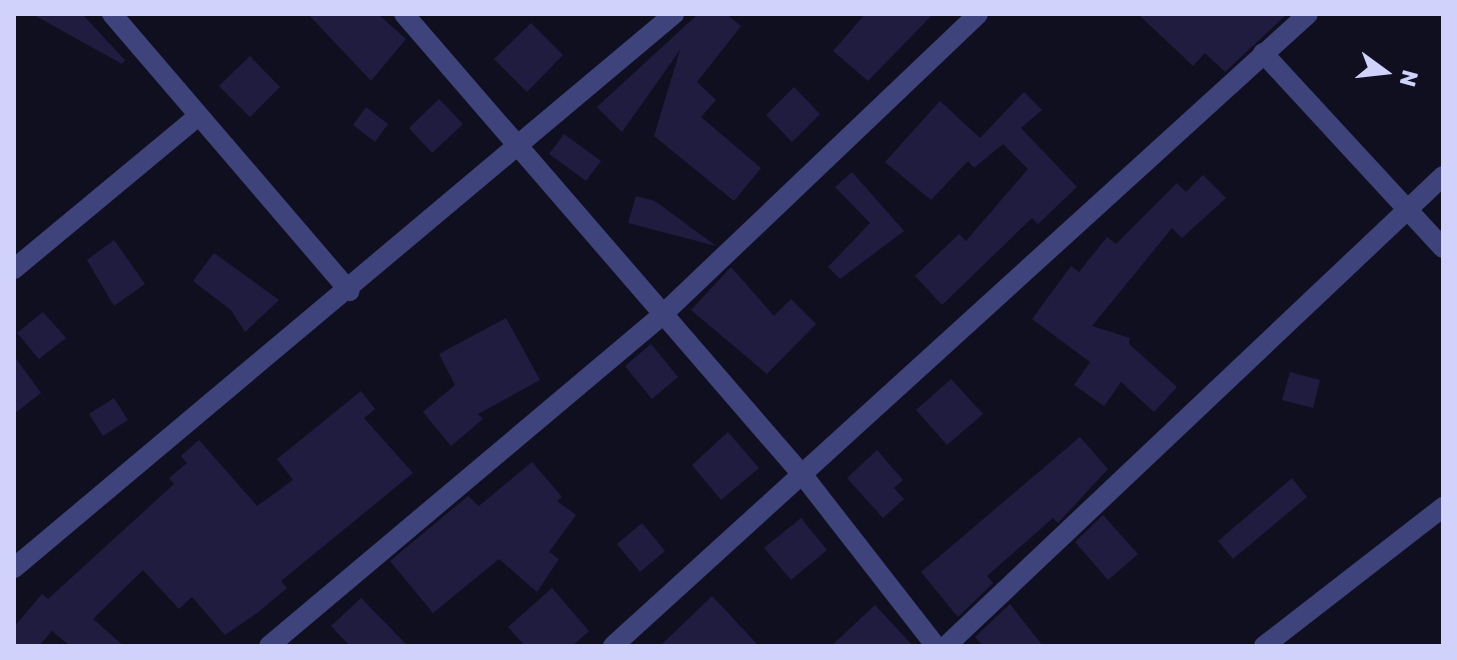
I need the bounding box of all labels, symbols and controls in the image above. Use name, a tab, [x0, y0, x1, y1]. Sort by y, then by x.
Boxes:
north arrow	[1345, 32, 1425, 112]
text: N	[1394, 67, 1424, 89]

